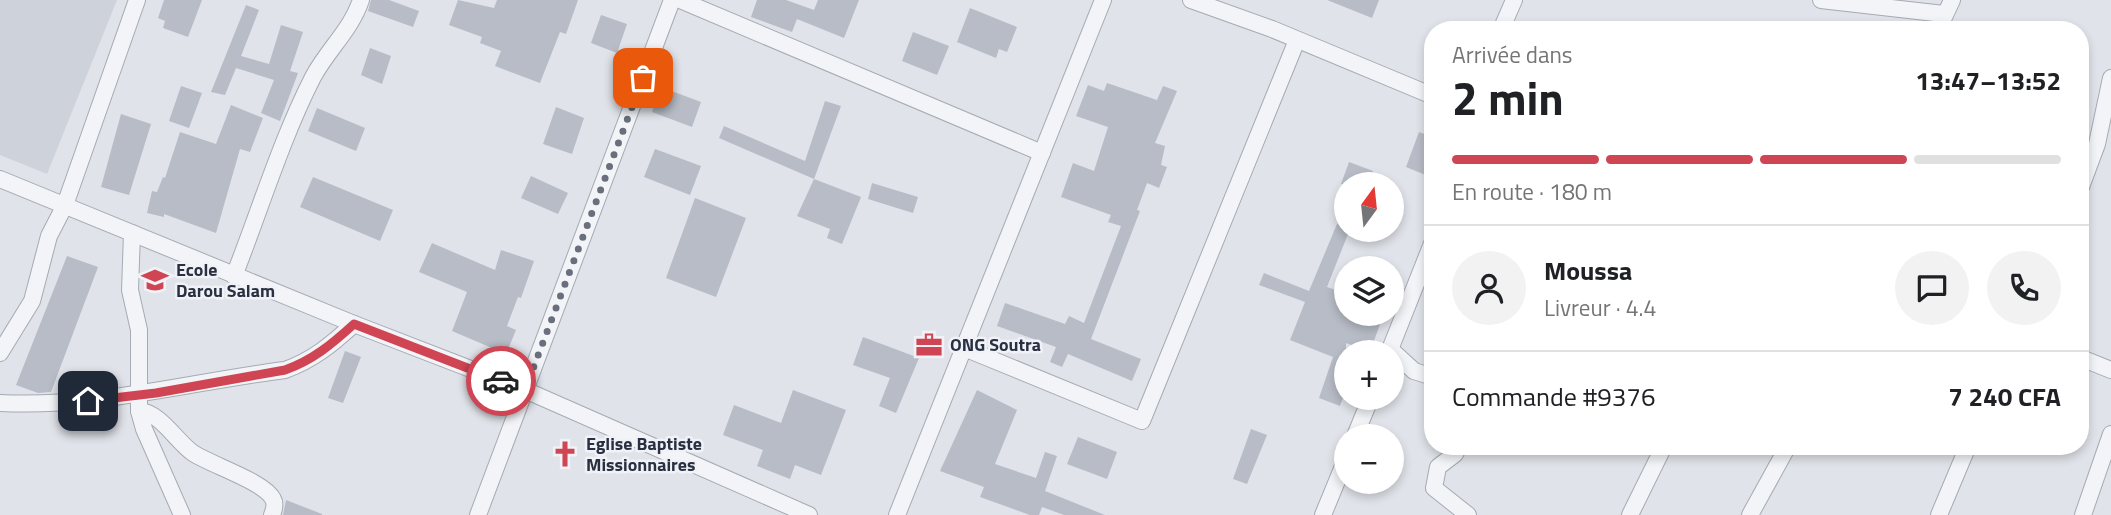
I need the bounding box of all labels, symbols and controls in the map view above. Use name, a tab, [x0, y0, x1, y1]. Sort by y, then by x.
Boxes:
text: Arrivée dans	[1452, 37, 1573, 72]
pin	[613, 48, 673, 108]
icon: bag	[624, 59, 662, 97]
text: 13:47–13:52	[1915, 61, 2061, 100]
text: 2 min	[1452, 63, 1564, 133]
north arrow	[1334, 172, 1404, 242]
map controls	[1334, 172, 1404, 494]
text: En route · 180 m	[1452, 174, 1612, 209]
button: person	[1452, 251, 1526, 325]
text: Moussa	[1544, 251, 1632, 290]
button: chat	[1895, 251, 1969, 325]
button: phone	[1987, 251, 2061, 325]
place label: Ecole Darou Salam	[176, 256, 275, 304]
button: layers	[1334, 256, 1404, 326]
school or university icon: Ecole Darou Salam	[140, 265, 170, 295]
text: Livreur · 4.4	[1544, 290, 1656, 325]
office icon: ONG Soutra	[914, 330, 944, 360]
place label: ONG Soutra	[950, 331, 1041, 358]
button: +	[1334, 340, 1404, 410]
courier	[466, 346, 536, 416]
icon: car	[482, 362, 520, 400]
pin	[58, 371, 118, 431]
text: Commande #9376	[1452, 377, 1655, 416]
text: 7 240 CFA	[1948, 377, 2061, 416]
icon: home	[69, 382, 107, 420]
button: −	[1334, 424, 1404, 494]
place label: Eglise Baptiste Missionnaires	[586, 430, 702, 478]
church icon: Eglise Baptiste Missionnaires	[550, 439, 580, 469]

